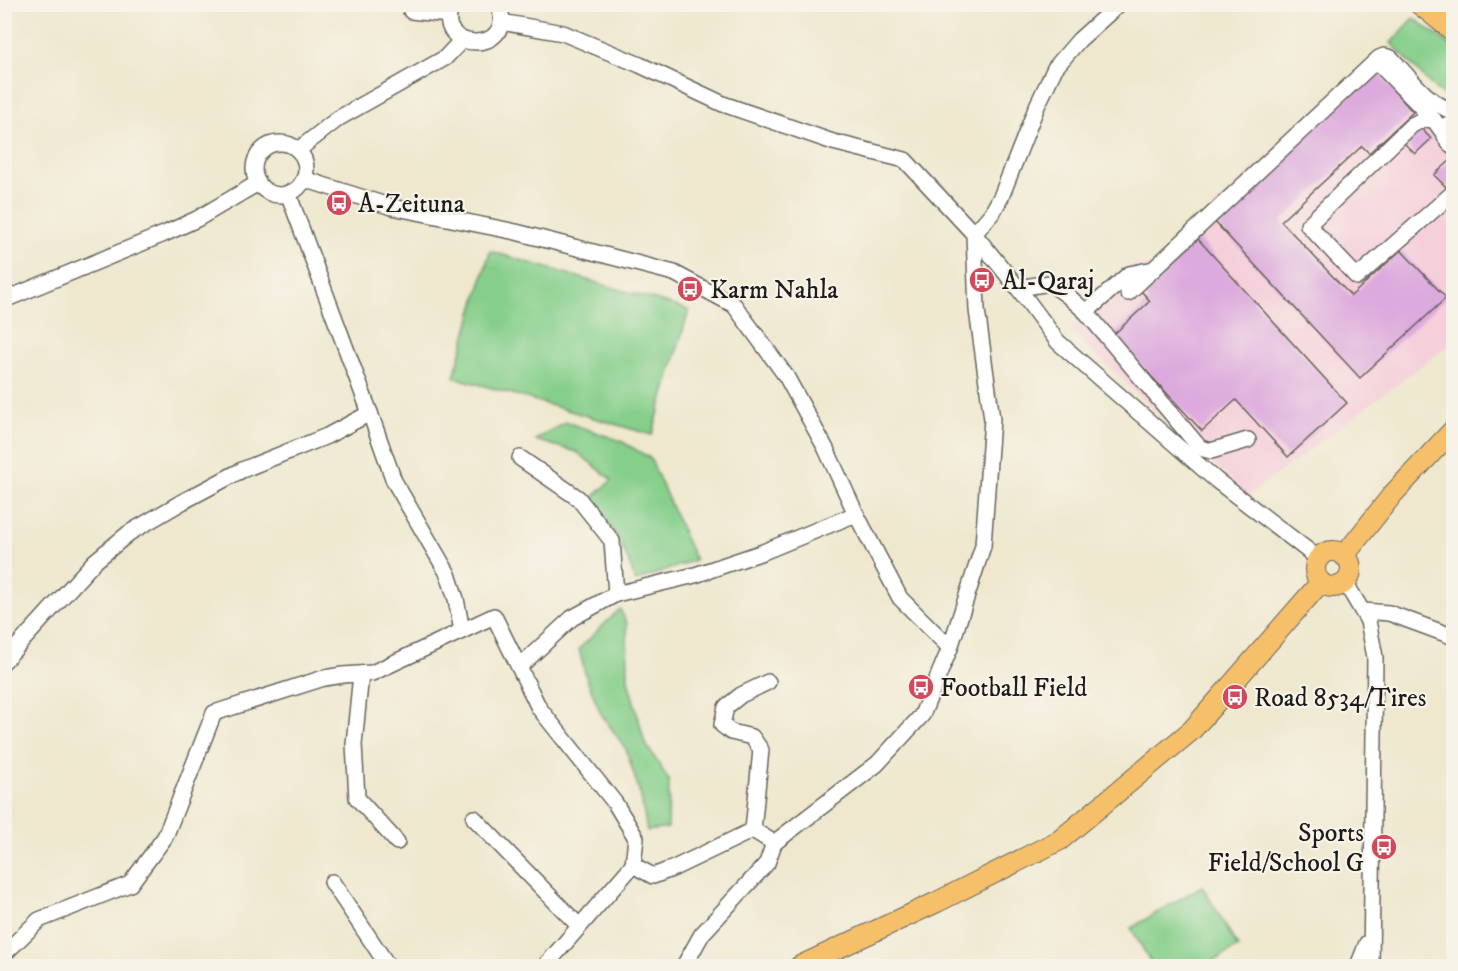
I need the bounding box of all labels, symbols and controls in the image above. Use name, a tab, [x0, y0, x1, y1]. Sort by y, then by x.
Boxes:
bus stop icon: A-Zeituna	[324, 188, 354, 218]
place label: A-Zeituna	[358, 188, 465, 221]
bus stop icon: Al-Qaraj	[967, 265, 997, 295]
place label: Al-Qaraj	[1002, 265, 1094, 298]
bus stop icon: Karm Nahla	[675, 274, 705, 304]
place label: Karm Nahla	[710, 274, 838, 307]
bus stop icon: Football Field	[906, 672, 936, 702]
place label: Football Field	[940, 672, 1087, 705]
bus stop icon: Road 8534/Tires	[1220, 682, 1250, 712]
place label: Road 8534/Tires	[1254, 682, 1426, 715]
place label: Sports Field/School G	[1208, 817, 1364, 880]
bus stop icon: Sports Field/School G	[1369, 832, 1399, 862]

